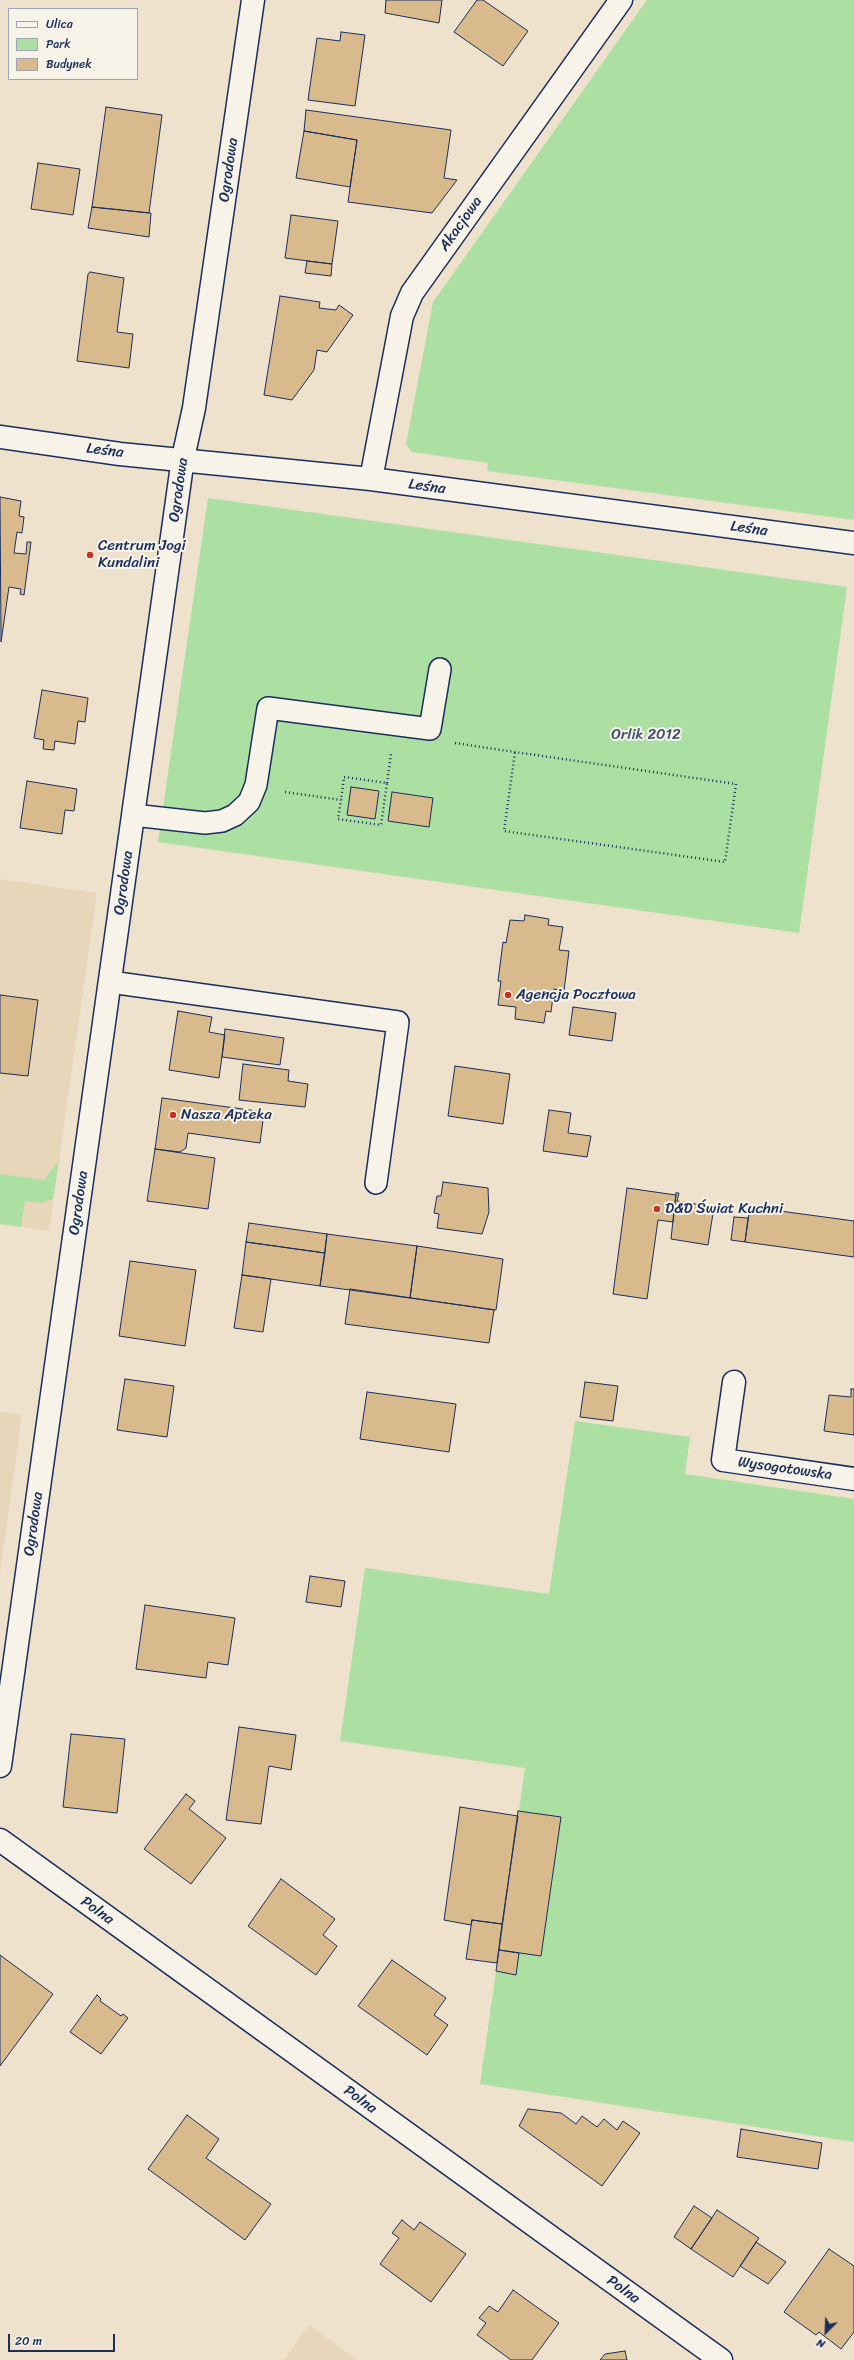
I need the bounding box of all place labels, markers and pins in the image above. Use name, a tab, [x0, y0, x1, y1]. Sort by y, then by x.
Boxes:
place label: Centrum Jogi Kundalini	[98, 537, 186, 572]
marker: Centrum Jogi Kundalini	[85, 550, 95, 560]
place label: Agencja Pocztowa	[516, 986, 636, 1004]
marker: Agencja Pocztowa	[503, 990, 513, 1000]
place label: Nasza Apteka	[181, 1106, 272, 1124]
marker: Nasza Apteka	[168, 1110, 178, 1120]
place label: D&D Świat Kuchni	[665, 1200, 783, 1218]
marker: D&D Świat Kuchni	[652, 1204, 662, 1214]

